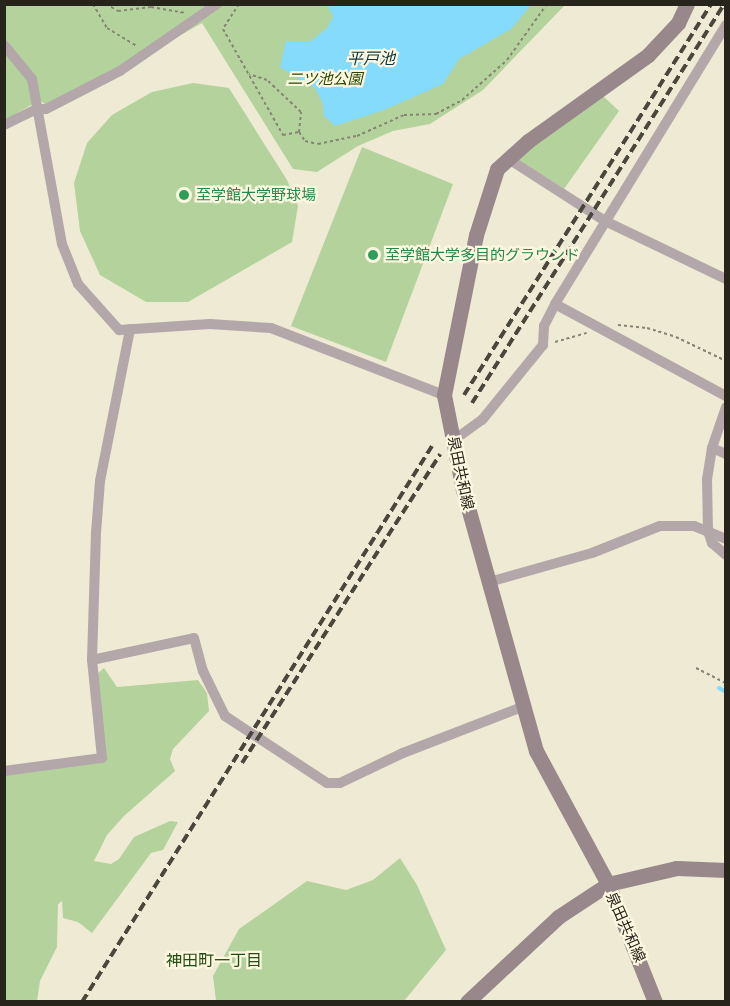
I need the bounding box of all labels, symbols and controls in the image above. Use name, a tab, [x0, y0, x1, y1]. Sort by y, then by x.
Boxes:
water label: 平戸池	[347, 48, 395, 68]
park label: 二ツ池公園	[288, 70, 362, 88]
place label: 至学館大学野球場	[196, 186, 316, 204]
marker: 至学館大学野球場	[177, 188, 191, 202]
place label: 至学館大学多目的グラウンド	[385, 246, 580, 264]
marker: 至学館大学多目的グラウンド	[366, 248, 380, 262]
street label: 泉田共和線	[444, 434, 478, 512]
street label: 泉田共和線	[603, 889, 649, 965]
district label: 神田町一丁目	[166, 950, 262, 970]

